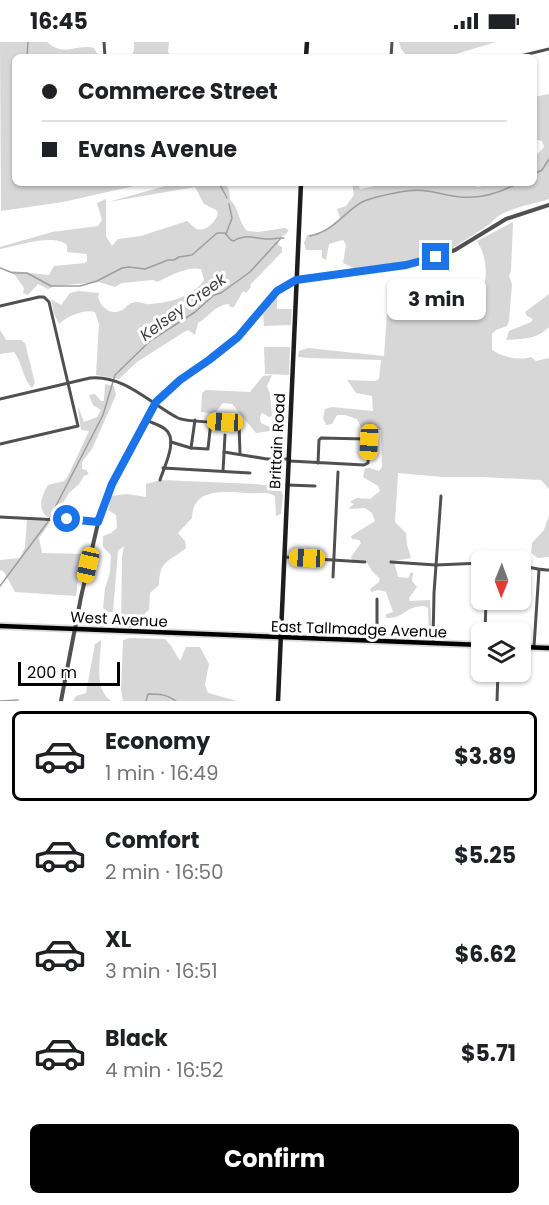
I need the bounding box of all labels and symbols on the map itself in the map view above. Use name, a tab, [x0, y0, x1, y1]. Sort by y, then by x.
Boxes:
route end	[422, 243, 449, 270]
water label: Kelsey Creek	[135, 267, 232, 346]
callout: 3 min	[386, 278, 486, 320]
street label: Brittain Road	[264, 393, 290, 489]
car	[207, 412, 243, 432]
car	[359, 424, 379, 460]
route start	[53, 505, 80, 532]
car	[75, 545, 101, 585]
car	[289, 548, 325, 568]
north arrow	[471, 550, 531, 610]
street label: West Avenue	[70, 606, 168, 632]
street label: East Tallmadge Avenue	[271, 615, 447, 643]
scale bar	[18, 659, 120, 686]

